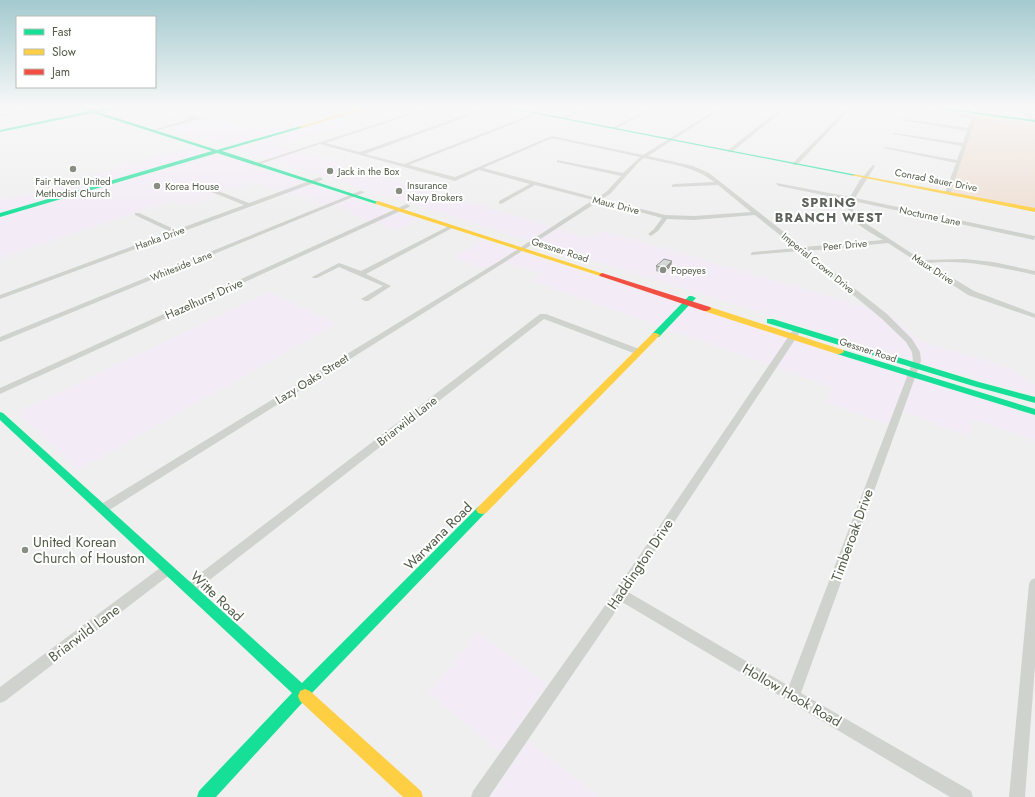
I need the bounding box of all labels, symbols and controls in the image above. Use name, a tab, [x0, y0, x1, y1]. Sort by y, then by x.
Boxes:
legend	[16, 16, 156, 88]
text: Fast	[52, 23, 71, 41]
text: Slow	[52, 43, 77, 61]
text: Jam	[50, 63, 70, 81]
marker: Fair Haven United Methodist Church	[68, 164, 78, 174]
place label: Jack in the Box	[336, 164, 400, 179]
street label: Conrad Sauer Drive	[893, 165, 979, 195]
marker: Jack in the Box	[325, 166, 335, 176]
place label: Fair Haven United Methodist Church	[35, 174, 111, 201]
place label: Insurance Navy Brokers	[407, 178, 463, 205]
place label: Korea House	[165, 179, 219, 194]
marker: Korea House	[152, 181, 162, 191]
marker: Insurance Navy Brokers	[394, 186, 404, 196]
street label: Maux Drive	[591, 192, 641, 218]
district label: SPRING BRANCH WEST	[775, 193, 883, 227]
street label: Nocturne Lane	[898, 202, 962, 230]
street label: Hanka Drive	[133, 222, 187, 254]
street label: Imperial Crown Drive	[778, 229, 858, 297]
street label: Gessner Road	[529, 234, 591, 266]
street label: Peer Drive	[822, 236, 868, 254]
street label: Whiteside Lane	[148, 247, 214, 285]
street label: Maux Drive	[909, 250, 957, 288]
place label: Popeyes	[671, 263, 706, 278]
marker: Popeyes	[658, 265, 668, 275]
street label: Hazelhurst Drive	[162, 274, 246, 324]
street label: Gessner Road	[837, 334, 899, 366]
street label: Lazy Oaks Street	[272, 349, 352, 409]
street label: Briarwild Lane	[373, 392, 441, 450]
street label: Timberoak Drive	[826, 486, 878, 584]
street label: Warwana Road	[399, 497, 477, 575]
street label: Haddington Drive	[602, 515, 678, 613]
place label: United Korean Church of Houston	[33, 532, 145, 568]
marker: United Korean Church of Houston	[20, 545, 30, 555]
street label: Witte Road	[186, 566, 248, 626]
street label: Briarwild Lane	[44, 600, 124, 666]
street label: Hollow Hook Road	[739, 659, 845, 731]

